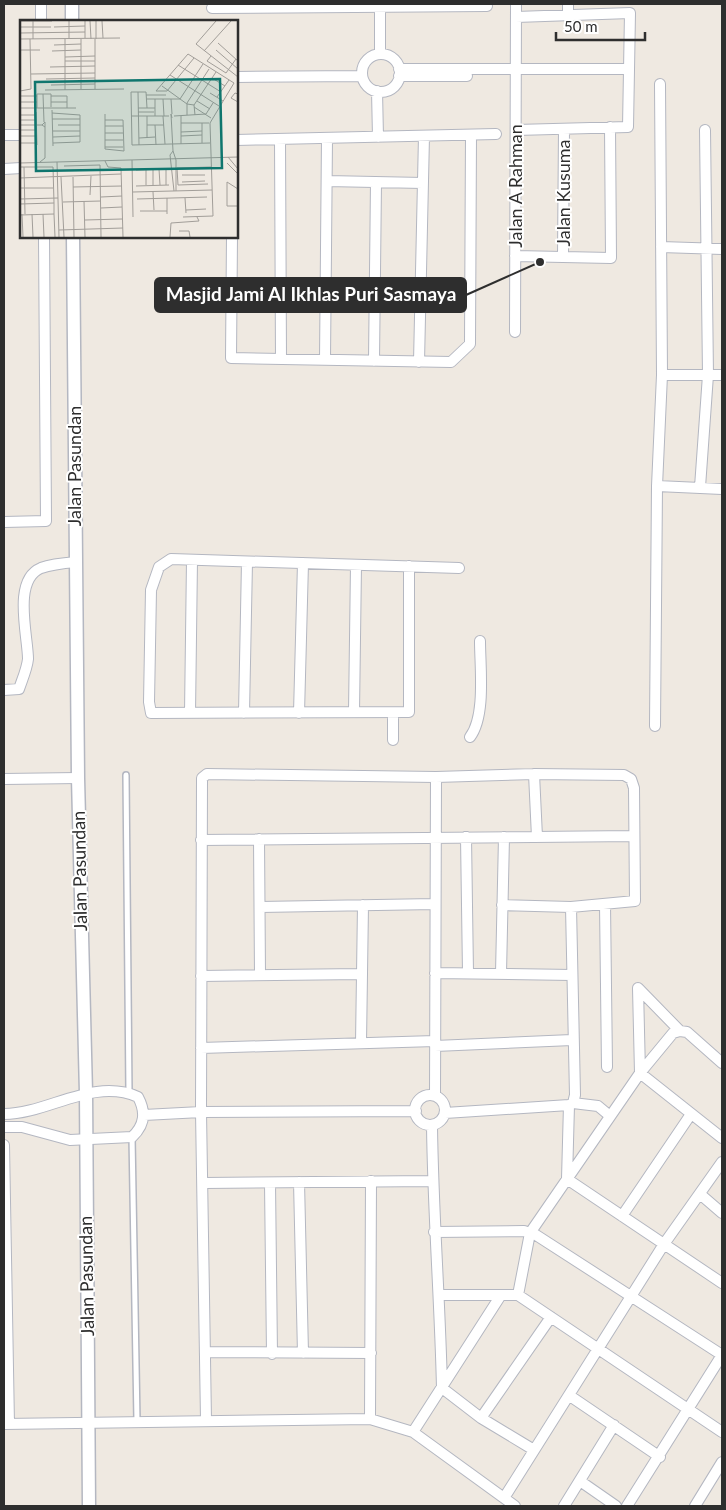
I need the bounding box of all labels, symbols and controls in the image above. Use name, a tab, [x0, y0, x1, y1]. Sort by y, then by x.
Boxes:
scale bar	[556, 10, 645, 42]
text: 50 m	[564, 17, 598, 35]
inset map	[20, 20, 238, 238]
street label: Jalan A Rahman	[504, 124, 526, 248]
street label: Jalan Kusuma	[552, 139, 574, 247]
callout: Masjid Jami Al Ikhlas Puri Sasmaya	[155, 278, 466, 312]
text: Masjid Jami Al Ikhlas Puri Sasmaya	[166, 282, 456, 305]
street label: Jalan Pasundan	[63, 406, 85, 526]
street label: Jalan Pasundan	[67, 811, 91, 931]
street label: Jalan Pasundan	[74, 1216, 98, 1336]

